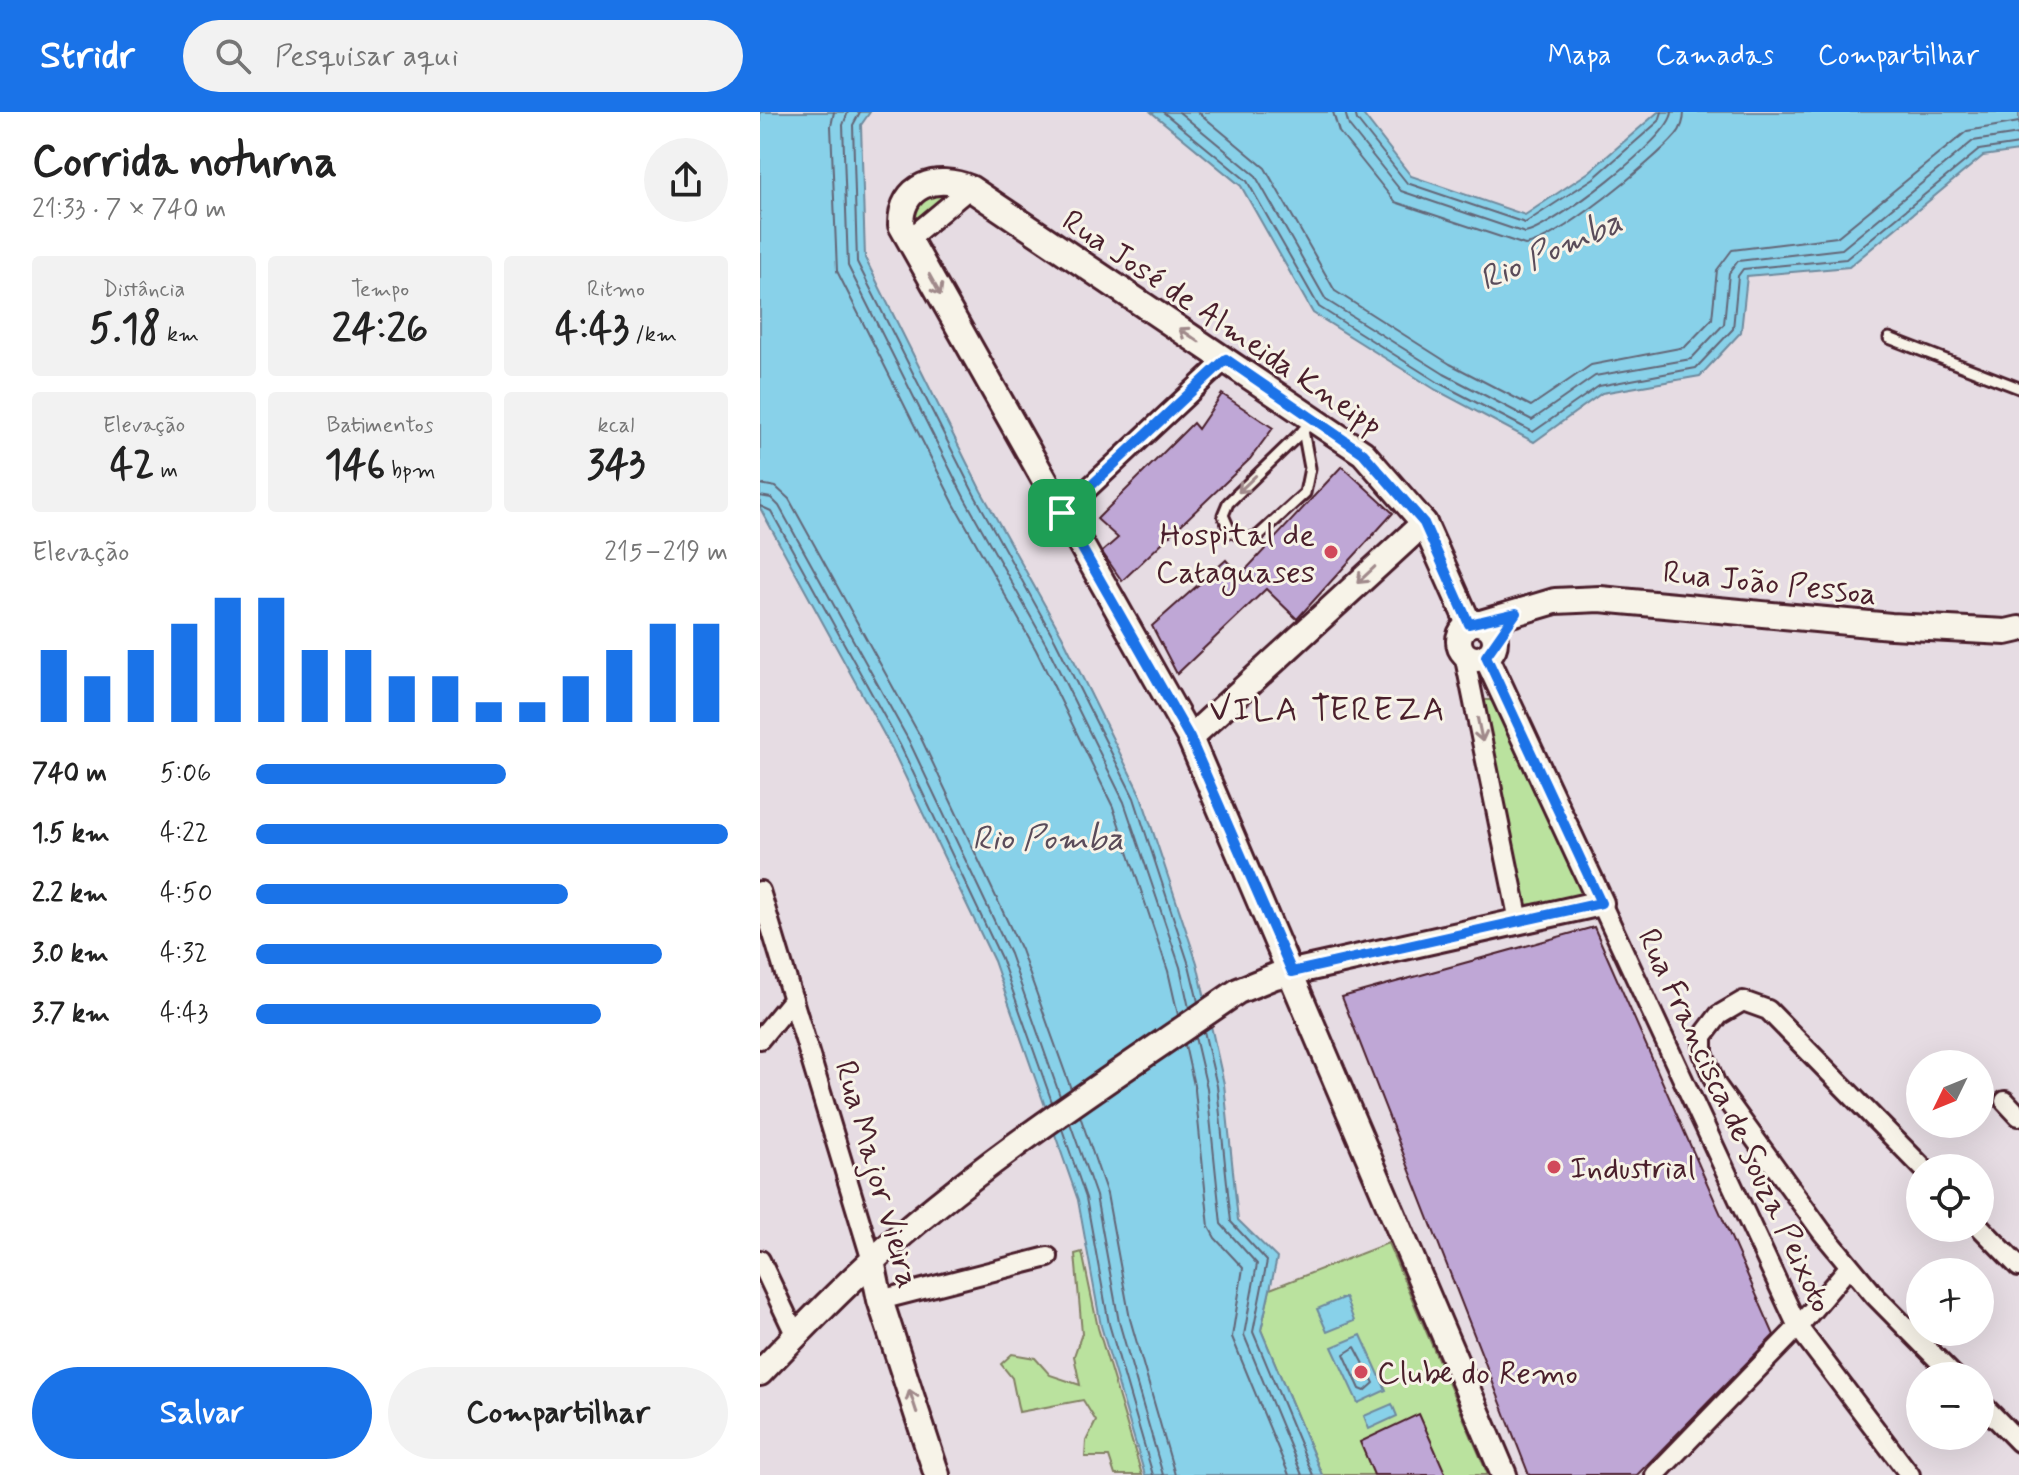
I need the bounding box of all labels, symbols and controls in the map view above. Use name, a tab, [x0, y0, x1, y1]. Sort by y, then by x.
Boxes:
search box	[183, 20, 743, 92]
text: Stridr	[40, 32, 135, 81]
icon: search	[211, 34, 255, 78]
text: Pesquisar aqui	[275, 37, 459, 76]
text: Mapa	[1548, 38, 1611, 75]
text: Camadas	[1655, 38, 1774, 75]
text: Compartilhar	[1818, 38, 1979, 75]
text: Corrida noturna	[32, 134, 337, 192]
button: share	[644, 138, 728, 222]
text: 21:33 · 7 × 740 m	[32, 193, 226, 227]
water label: Rio Pomba	[1472, 200, 1630, 303]
street label: Rua José de Almeida Kneipp	[1053, 201, 1390, 447]
one-way arrow	[928, 272, 943, 296]
text: Distância	[103, 276, 185, 304]
text: Tempo	[351, 276, 409, 304]
text: Ritmo	[587, 276, 645, 304]
text: 5.18	[89, 304, 161, 356]
text: 24:26	[332, 304, 428, 356]
text: 4:43	[555, 304, 629, 356]
text: km	[161, 321, 199, 349]
text: /km	[629, 321, 677, 349]
one-way arrow	[1178, 326, 1200, 343]
text: Elevação	[103, 412, 185, 440]
text: Batimentos	[327, 412, 434, 440]
text: kcal	[598, 412, 634, 440]
text: 42	[110, 440, 154, 492]
text: 146	[324, 440, 385, 492]
text: 343	[587, 440, 645, 492]
text: m	[154, 457, 178, 485]
text: bpm	[385, 457, 436, 485]
one-way arrow	[1238, 474, 1257, 493]
pin	[1028, 479, 1096, 547]
icon: arrive	[1040, 491, 1084, 535]
place label: Hospital de Cataguases	[1156, 515, 1315, 596]
text: Elevação	[32, 536, 129, 570]
text: 215–219 m	[604, 536, 728, 570]
marker: Hospital de Cataguases	[1322, 543, 1340, 561]
street label: Rua João Pessoa	[1661, 552, 1879, 616]
one-way arrow	[1357, 566, 1377, 584]
district label: VILA TEREZA	[1209, 688, 1447, 733]
one-way arrow	[1473, 717, 1488, 742]
text: 740 m	[32, 757, 107, 791]
text: 5:06	[160, 757, 211, 791]
text: 1.5 km	[32, 817, 110, 851]
text: 4:22	[160, 817, 209, 851]
water label: Rio Pomba	[972, 817, 1124, 862]
text: 2.2 km	[32, 877, 108, 911]
text: 4:50	[160, 877, 213, 911]
street label: Rua Francisca de Souza Peixoto	[1627, 922, 1842, 1320]
text: 3.0 km	[32, 937, 109, 971]
text: 4:32	[160, 937, 208, 971]
text: 3.7 km	[32, 997, 110, 1031]
text: 4:43	[160, 997, 208, 1031]
north arrow	[1906, 1050, 1994, 1138]
map controls	[1906, 1050, 1994, 1450]
street label: Rua Major Vieira	[824, 1056, 929, 1293]
place label: Industrial	[1570, 1148, 1696, 1190]
button: locate	[1906, 1154, 1994, 1242]
marker: Industrial	[1545, 1158, 1563, 1176]
button: +	[1906, 1258, 1994, 1346]
place label: Clube do Remo	[1377, 1353, 1578, 1395]
button: −	[1906, 1362, 1994, 1450]
marker: Clube do Remo	[1352, 1363, 1370, 1381]
button: Salvar	[32, 1367, 372, 1459]
button: Compartilhar	[388, 1367, 728, 1459]
one-way arrow	[905, 1389, 920, 1414]

